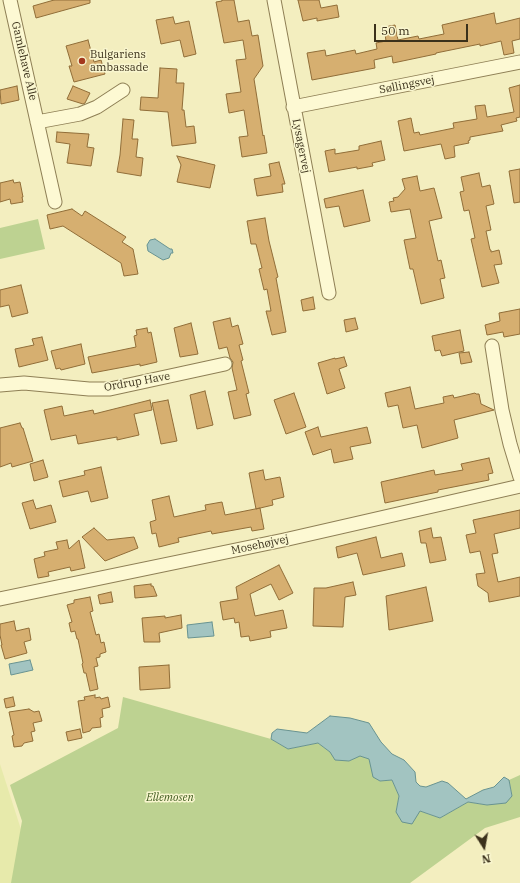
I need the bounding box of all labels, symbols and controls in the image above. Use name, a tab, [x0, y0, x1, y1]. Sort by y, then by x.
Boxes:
scale bar	[376, 16, 470, 42]
street label: Gamlehave Alle	[9, 20, 39, 102]
text: 50 m	[381, 23, 410, 38]
place label: Bulgariens ambassade	[90, 48, 148, 74]
marker: Bulgariens ambassade	[77, 56, 87, 66]
street label: Søllingsvej	[378, 73, 436, 97]
street label: Lysagervej	[289, 118, 313, 174]
street label: Ordrup Have	[103, 370, 171, 394]
street label: Mosehøjvej	[230, 532, 290, 558]
park label: Ellemosen	[146, 791, 194, 805]
north arrow	[464, 827, 504, 867]
text: N	[481, 851, 492, 866]

